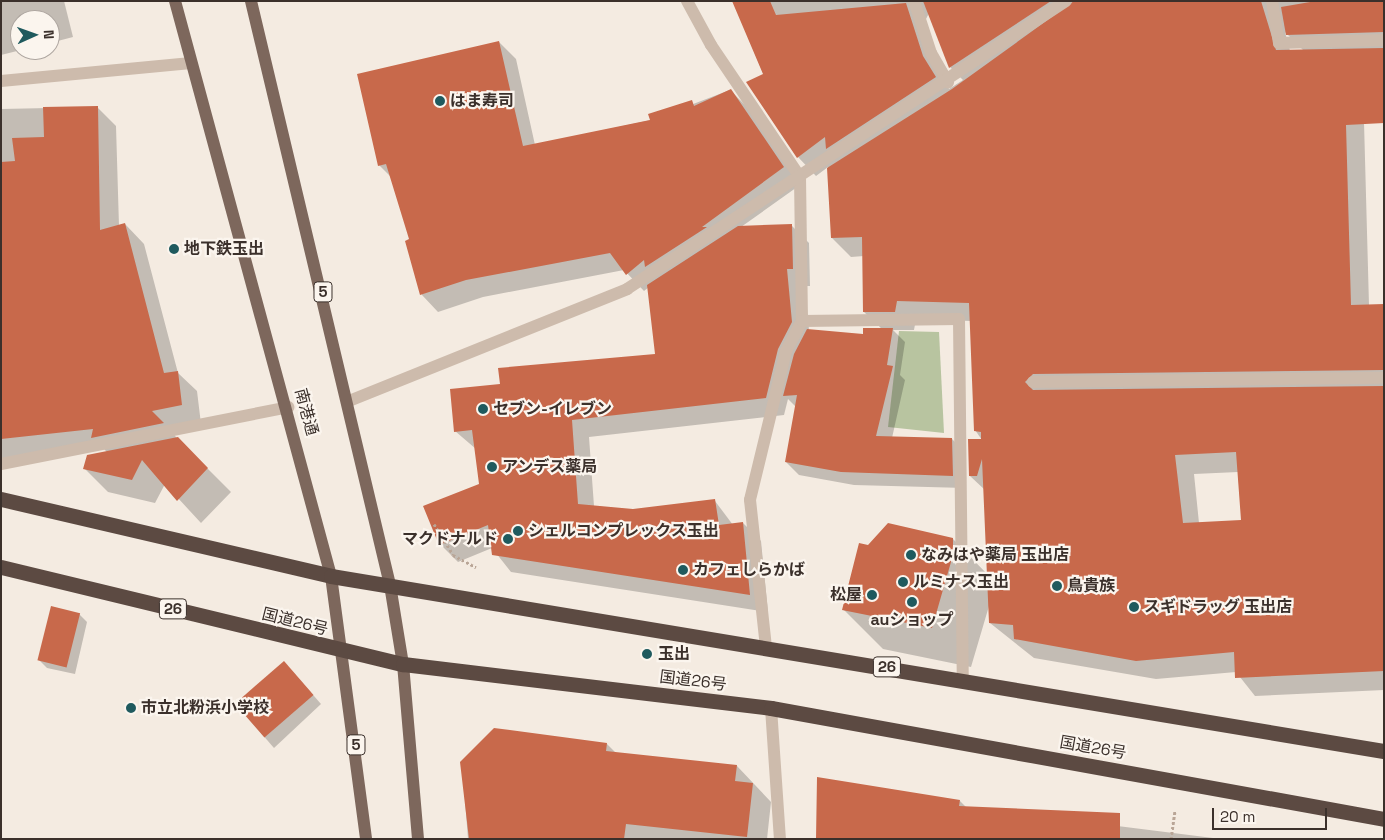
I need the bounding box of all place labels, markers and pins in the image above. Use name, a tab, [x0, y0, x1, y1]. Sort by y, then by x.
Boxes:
place label: はま寿司	[450, 91, 514, 111]
marker: はま寿司	[434, 95, 446, 107]
place label: 地下鉄玉出	[184, 239, 264, 259]
marker: 地下鉄玉出	[168, 243, 180, 255]
place label: セブン-イレブン	[493, 399, 612, 419]
marker: セブン-イレブン	[477, 403, 489, 415]
place label: アンデス薬局	[502, 457, 598, 477]
marker: アンデス薬局	[486, 461, 498, 473]
place label: シェルコンプレックス玉出	[528, 521, 720, 541]
marker: シェルコンプレックス玉出	[512, 525, 524, 537]
place label: マクドナルド	[402, 529, 498, 549]
marker: マクドナルド	[502, 533, 514, 545]
place label: なみはや薬局 玉出店	[921, 545, 1069, 565]
marker: なみはや薬局 玉出店	[905, 549, 917, 561]
place label: カフェしらかば	[693, 560, 805, 580]
marker: カフェしらかば	[677, 564, 689, 576]
place label: ルミナス玉出	[913, 572, 1009, 592]
marker: ルミナス玉出	[897, 576, 909, 588]
place label: 鳥貴族	[1067, 576, 1115, 596]
marker: 鳥貴族	[1051, 580, 1063, 592]
place label: 松屋	[830, 585, 862, 605]
marker: 松屋	[866, 589, 878, 601]
marker: auショップ	[906, 596, 918, 608]
place label: スギドラッグ 玉出店	[1144, 597, 1292, 617]
marker: スギドラッグ 玉出店	[1128, 601, 1140, 613]
place label: auショップ	[871, 610, 953, 630]
place label: 玉出	[658, 644, 690, 664]
marker: 玉出	[640, 647, 654, 661]
place label: 市立北粉浜小学校	[141, 698, 269, 718]
marker: 市立北粉浜小学校	[125, 702, 137, 714]

